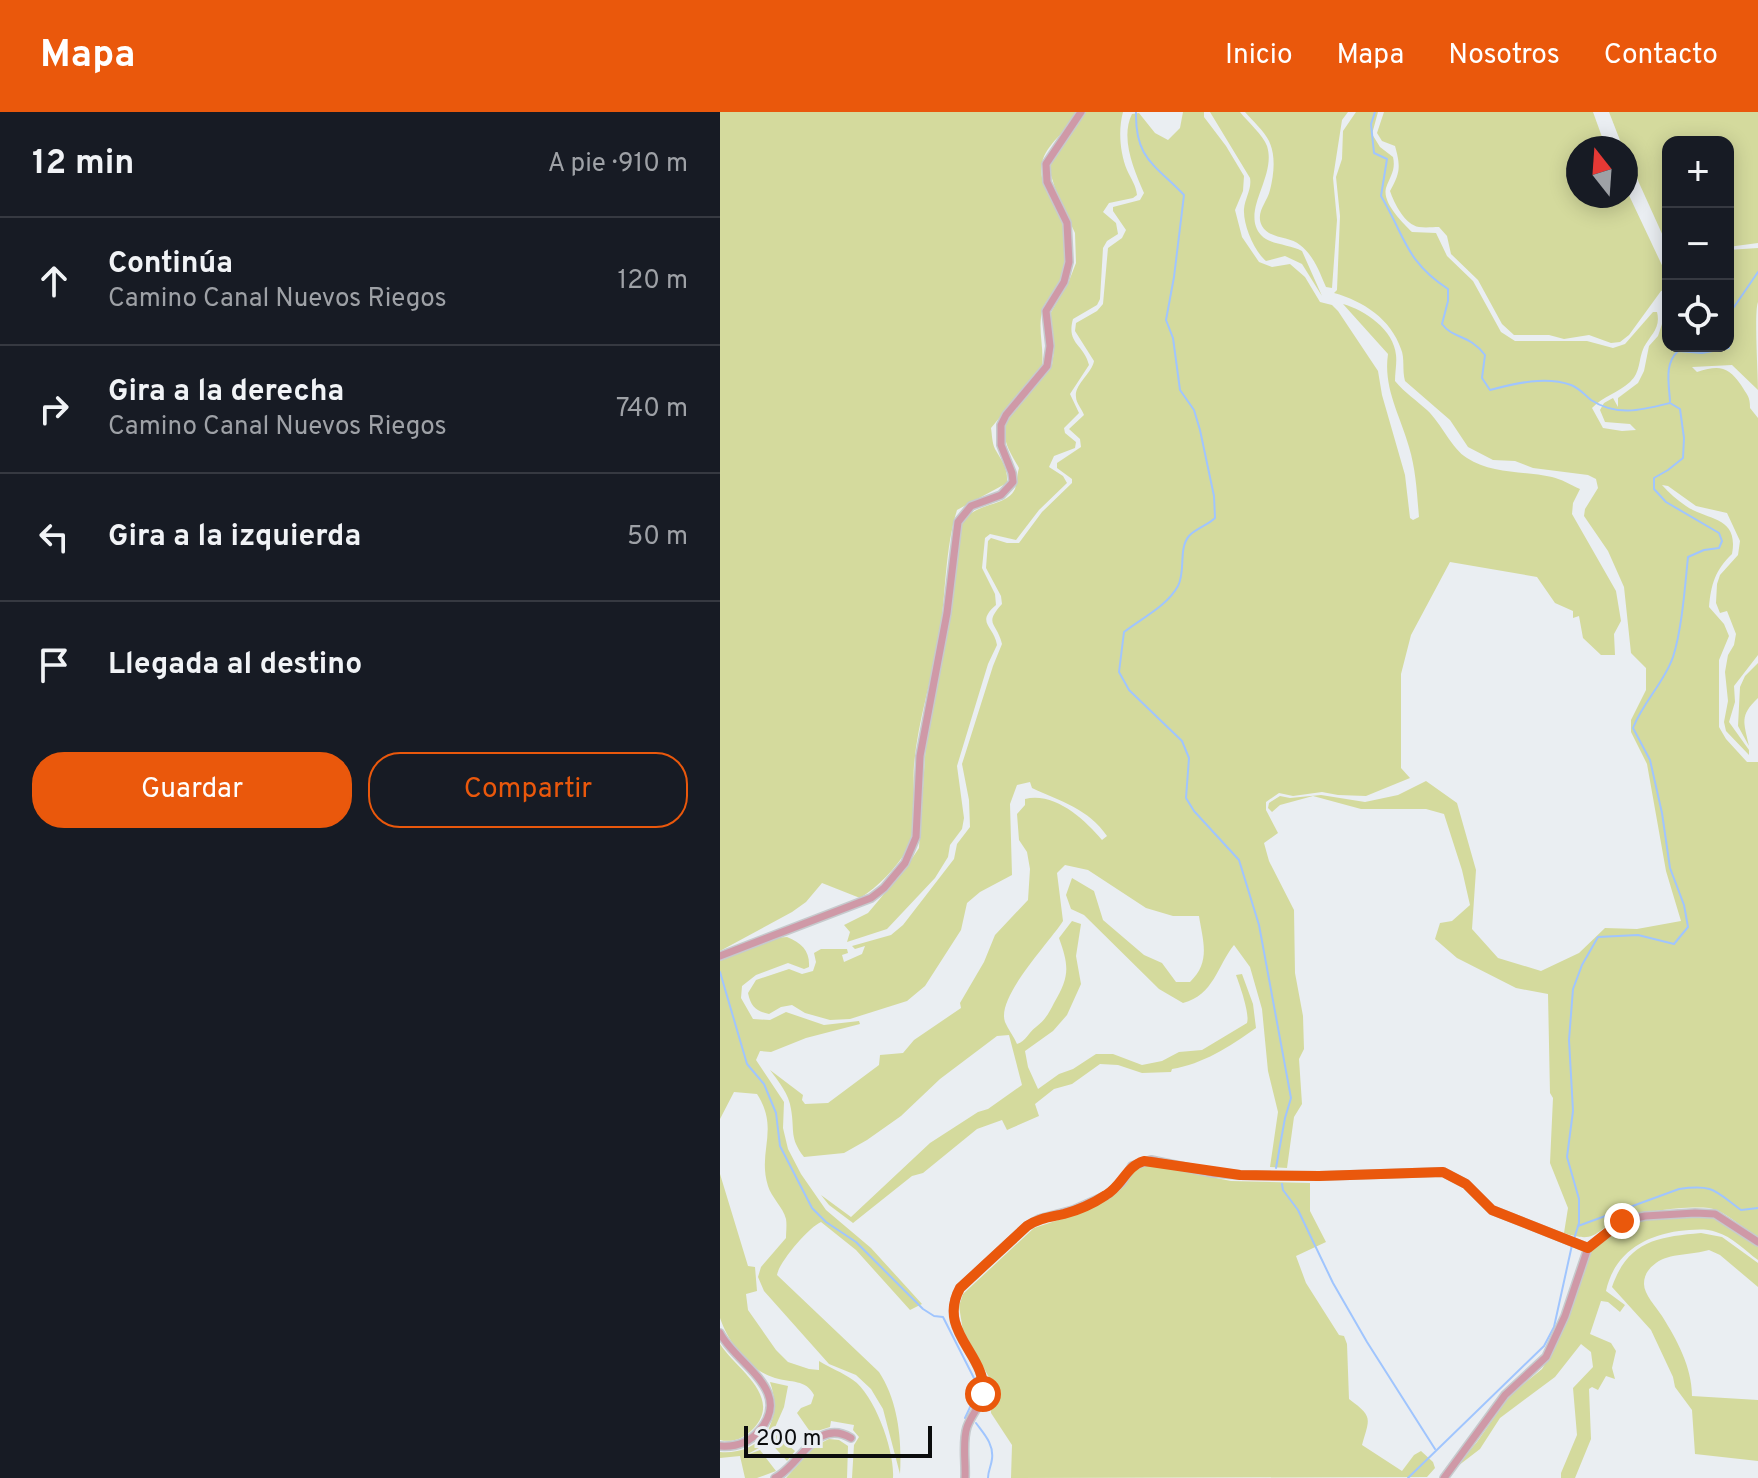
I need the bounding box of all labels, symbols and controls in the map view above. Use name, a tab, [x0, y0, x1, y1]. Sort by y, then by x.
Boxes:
text: Mapa	[40, 32, 136, 81]
text: Inicio	[1225, 38, 1293, 74]
text: Mapa	[1337, 38, 1404, 74]
text: Nosotros	[1448, 38, 1560, 74]
text: Contacto	[1604, 38, 1718, 74]
north arrow	[1566, 136, 1638, 208]
map controls	[1662, 136, 1734, 352]
button: +	[1662, 136, 1734, 208]
text: 12 min	[32, 143, 134, 186]
text: A pie · 910 m	[548, 148, 688, 181]
button: −	[1662, 208, 1734, 280]
text: Continúa	[108, 246, 233, 283]
icon: ahead	[32, 259, 76, 303]
text: 120 m	[618, 265, 688, 298]
button: locate	[1662, 280, 1734, 352]
text: Camino Canal Nuevos Riegos	[108, 283, 447, 316]
text: Gira a la derecha	[108, 374, 344, 411]
icon: right	[32, 387, 76, 431]
text: 740 m	[616, 393, 688, 426]
text: Camino Canal Nuevos Riegos	[108, 411, 447, 444]
icon: left	[32, 515, 76, 559]
text: Gira a la izquierda	[108, 519, 361, 556]
text: 50 m	[627, 521, 688, 554]
icon: arrive	[32, 643, 76, 687]
text: Llegada al destino	[108, 647, 362, 684]
button: Guardar	[32, 752, 352, 828]
button: Compartir	[368, 752, 688, 828]
route end	[1604, 1203, 1640, 1239]
route start	[965, 1376, 1001, 1412]
scale bar	[744, 1422, 932, 1458]
text: 200 m	[756, 1426, 821, 1453]

